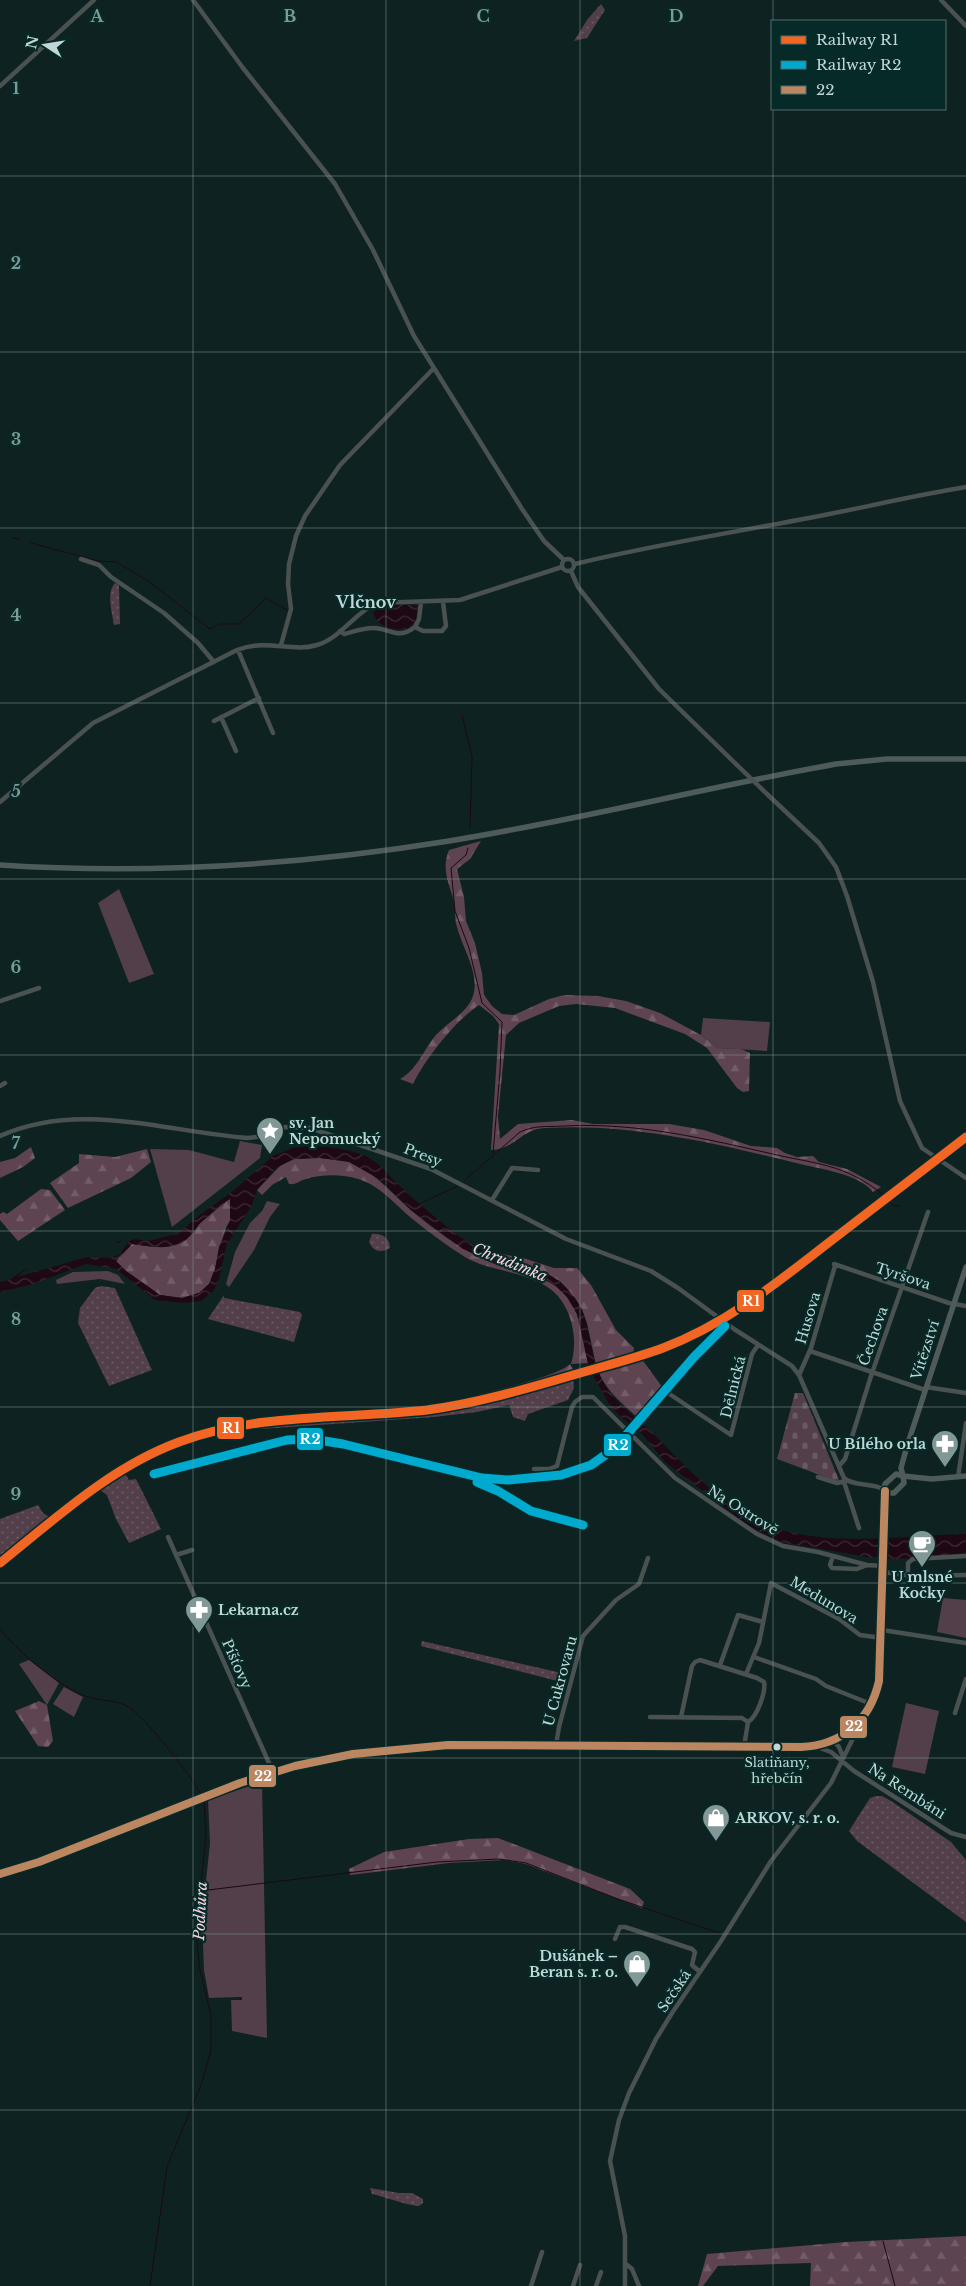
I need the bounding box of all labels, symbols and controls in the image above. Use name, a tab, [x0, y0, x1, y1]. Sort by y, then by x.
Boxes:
text: A	[90, 6, 105, 26]
text: B	[284, 6, 297, 26]
text: C	[476, 6, 490, 26]
text: D	[669, 6, 683, 26]
north arrow	[20, 20, 70, 70]
legend	[771, 20, 946, 110]
text: Railway R1	[816, 30, 899, 49]
text: N	[22, 34, 42, 51]
text: Railway R2	[816, 55, 901, 74]
text: 1	[13, 78, 20, 98]
text: 22	[816, 80, 834, 99]
text: 2	[11, 253, 21, 273]
text: 3	[11, 429, 21, 449]
district label: Vlčnov	[335, 592, 396, 612]
text: 4	[11, 605, 21, 625]
text: 5	[11, 781, 21, 801]
text: 6	[11, 957, 22, 977]
place label: sv. Jan Nepomucký	[289, 1114, 382, 1148]
place icon: sv. Jan Nepomucký	[255, 1116, 285, 1155]
text: 7	[12, 1133, 21, 1153]
street label: Presy	[401, 1140, 445, 1170]
water label: Chrudimka	[470, 1238, 550, 1286]
street label: Tyršova	[873, 1259, 933, 1293]
line badge: R1	[736, 1289, 765, 1313]
street label: Husova	[792, 1290, 824, 1346]
text: R1	[742, 1292, 760, 1310]
street label: Čechova	[854, 1303, 892, 1368]
text: 8	[11, 1309, 21, 1329]
street label: Vítězství	[907, 1318, 943, 1383]
street label: Dělnická	[717, 1354, 749, 1420]
line badge: R1	[216, 1416, 245, 1440]
text: R1	[222, 1419, 240, 1437]
line badge: R2	[296, 1427, 324, 1451]
pharmacy icon: U Bílého orla	[930, 1429, 960, 1468]
text: R2	[299, 1430, 321, 1448]
line badge: R2	[603, 1433, 632, 1457]
place label: U Bílého orla	[828, 1435, 926, 1453]
text: R2	[607, 1436, 629, 1454]
street label: Na Ostrově	[704, 1481, 782, 1539]
text: 9	[11, 1484, 22, 1504]
cafe icon: U mlsné Kočky	[907, 1529, 937, 1568]
place label: U mlsné Kočky	[891, 1568, 953, 1602]
street label: Medunova	[787, 1573, 862, 1628]
pharmacy icon: Lekarna.cz	[184, 1595, 214, 1634]
place label: Lekarna.cz	[218, 1601, 299, 1619]
street label: U Cukrovaru	[539, 1633, 581, 1728]
street label: Píšťovy	[218, 1636, 256, 1692]
line badge: 22	[839, 1715, 868, 1739]
text: 22	[845, 1717, 863, 1735]
marker: Slatiňany, hřebčín	[772, 1742, 782, 1752]
place label: Slatiňany, hřebčín	[744, 1754, 810, 1787]
street label: Na Rembáni	[865, 1759, 949, 1823]
line badge: 22	[248, 1764, 277, 1788]
text: 22	[254, 1767, 272, 1785]
shop icon: ARKOV, s. r. o.	[701, 1803, 731, 1842]
place label: ARKOV, s. r. o.	[734, 1809, 840, 1827]
water label: Podhůra	[189, 1881, 211, 1942]
place label: Dušánek – Beran s. r. o.	[529, 1947, 618, 1981]
shop icon: Dušánek – Beran s. r. o.	[622, 1949, 652, 1988]
street label: Sečská	[653, 1966, 695, 2016]

